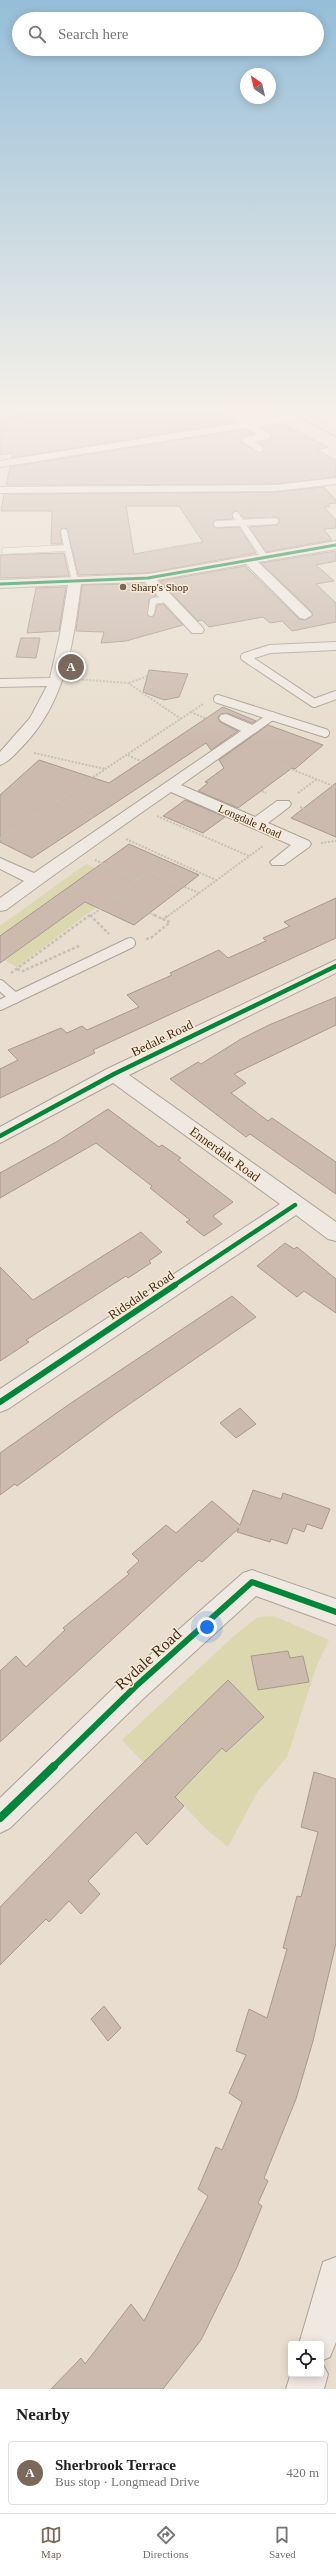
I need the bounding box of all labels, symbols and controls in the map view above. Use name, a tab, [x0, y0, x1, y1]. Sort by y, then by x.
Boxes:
search box	[12, 12, 324, 56]
icon: search	[26, 23, 48, 45]
text: Search here	[58, 26, 128, 42]
north arrow	[240, 68, 276, 104]
place label: Sharp's Shop	[131, 581, 189, 593]
marker: Sharp's Shop	[118, 582, 128, 592]
pin: A	[58, 652, 84, 682]
street label: Longdale Road	[217, 802, 284, 840]
street label: Bedale Road	[129, 1016, 196, 1059]
street label: Ennerdale Road	[187, 1123, 264, 1185]
street label: Ridsdale Road	[105, 1267, 177, 1323]
your location	[197, 1617, 217, 1637]
street label: Rydale Road	[112, 1625, 185, 1694]
map controls	[288, 2341, 324, 2377]
button: locate	[288, 2341, 324, 2377]
text: Nearby	[16, 2405, 70, 2424]
text: Sherbrook Terrace	[55, 2457, 176, 2473]
text: A	[25, 2465, 35, 2480]
text: 420 m	[286, 2465, 319, 2480]
text: Bus stop · Longmead Drive	[55, 2474, 199, 2489]
tab: Map	[40, 2524, 62, 2560]
tab: Directions	[143, 2524, 188, 2560]
tab: Saved	[269, 2524, 296, 2560]

